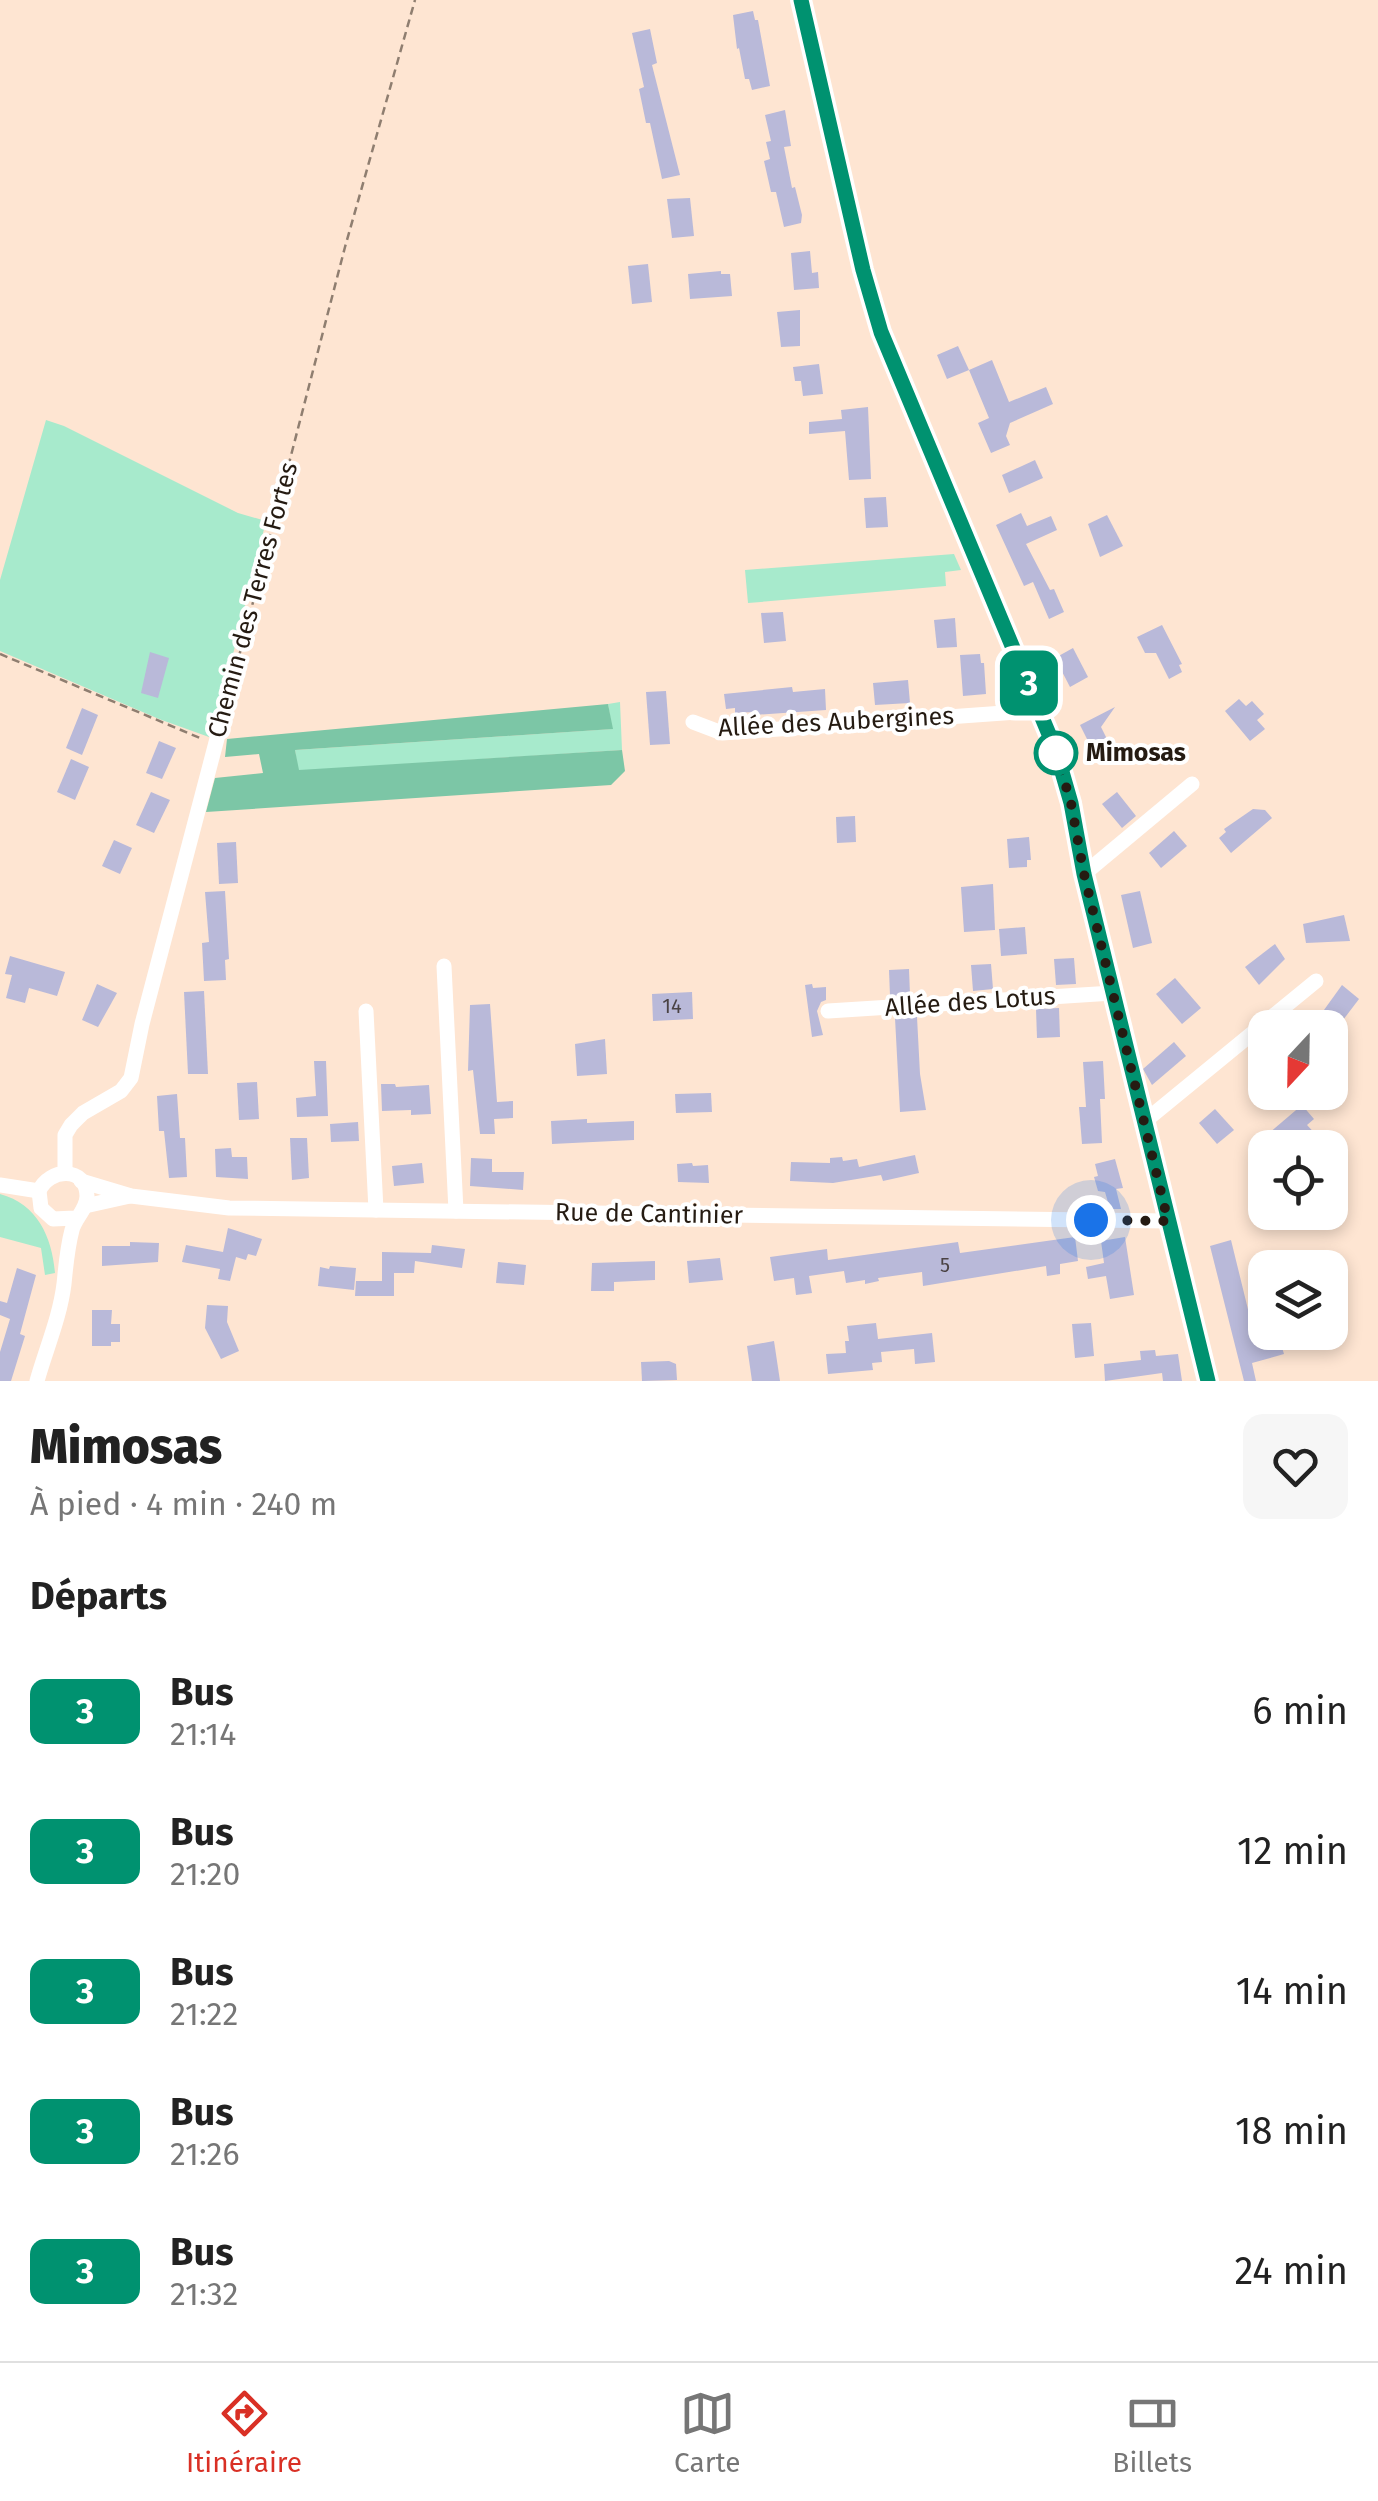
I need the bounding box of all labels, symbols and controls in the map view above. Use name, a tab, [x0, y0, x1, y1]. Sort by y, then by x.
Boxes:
street label: Chemin des Terres Fortes	[202, 459, 304, 741]
line badge: 3	[996, 650, 1062, 716]
text: 3	[1020, 662, 1038, 704]
street label: Allée des Aubergines	[717, 701, 955, 743]
marker: Mimosas	[1035, 732, 1077, 774]
place label: Mimosas	[1086, 738, 1186, 768]
street label: Allée des Lotus	[884, 981, 1056, 1023]
house number: 14	[662, 994, 682, 1018]
north arrow	[1248, 1010, 1348, 1110]
map controls	[1248, 1010, 1348, 1350]
button: locate	[1248, 1130, 1348, 1230]
your location	[1066, 1195, 1116, 1245]
street label: Rue de Cantinier	[555, 1197, 744, 1231]
button: layers	[1248, 1250, 1348, 1350]
house number: 5	[940, 1253, 950, 1277]
button: heart	[1243, 1414, 1348, 1519]
text: Mimosas	[30, 1418, 222, 1476]
text: À pied · 4 min · 240 m	[30, 1485, 337, 1523]
text: Départs	[30, 1573, 167, 1619]
text: Bus	[170, 1669, 234, 1715]
text: 6 min	[1252, 1688, 1348, 1734]
text: 3	[76, 1690, 94, 1732]
text: 21:14	[170, 1715, 236, 1753]
text: Bus	[170, 1809, 234, 1855]
text: 12 min	[1237, 1828, 1348, 1874]
text: 3	[76, 1830, 94, 1872]
text: 21:20	[170, 1855, 240, 1893]
text: Bus	[170, 1949, 234, 1995]
text: 14 min	[1236, 1968, 1348, 2014]
text: 3	[76, 1970, 94, 2012]
text: 21:22	[170, 1995, 238, 2033]
text: Bus	[170, 2089, 234, 2135]
text: 18 min	[1235, 2108, 1348, 2154]
text: 3	[76, 2110, 94, 2152]
text: 21:26	[170, 2135, 239, 2173]
text: Bus	[170, 2229, 234, 2275]
text: 24 min	[1234, 2248, 1348, 2294]
text: 3	[76, 2250, 94, 2292]
text: 21:32	[170, 2275, 238, 2313]
tab: Itinéraire	[186, 2386, 302, 2479]
tab: Carte	[674, 2386, 740, 2479]
tab: Billets	[1112, 2386, 1192, 2479]

